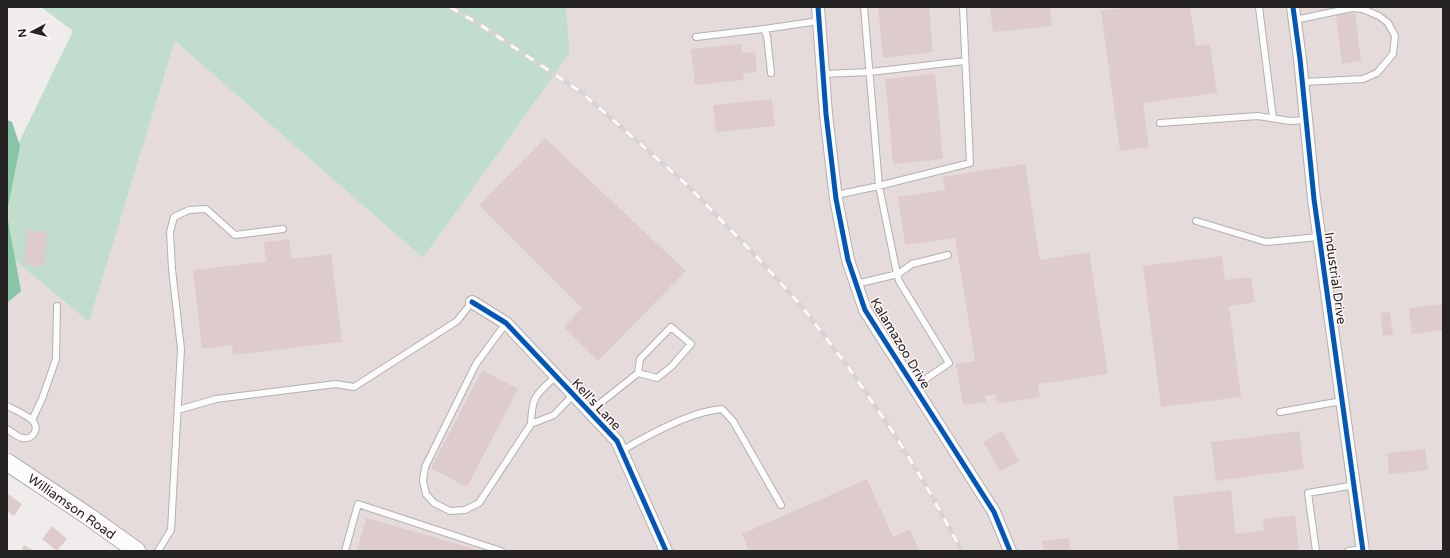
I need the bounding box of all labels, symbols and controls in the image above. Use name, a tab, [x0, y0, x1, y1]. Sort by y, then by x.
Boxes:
north arrow	[12, 12, 52, 52]
text: N	[16, 28, 30, 38]
street label: Industrial Drive	[1321, 231, 1349, 325]
street label: Kalamazoo Drive	[867, 295, 934, 392]
street label: Kell's Lane	[568, 375, 624, 434]
street label: Williamson Road	[25, 471, 118, 543]

